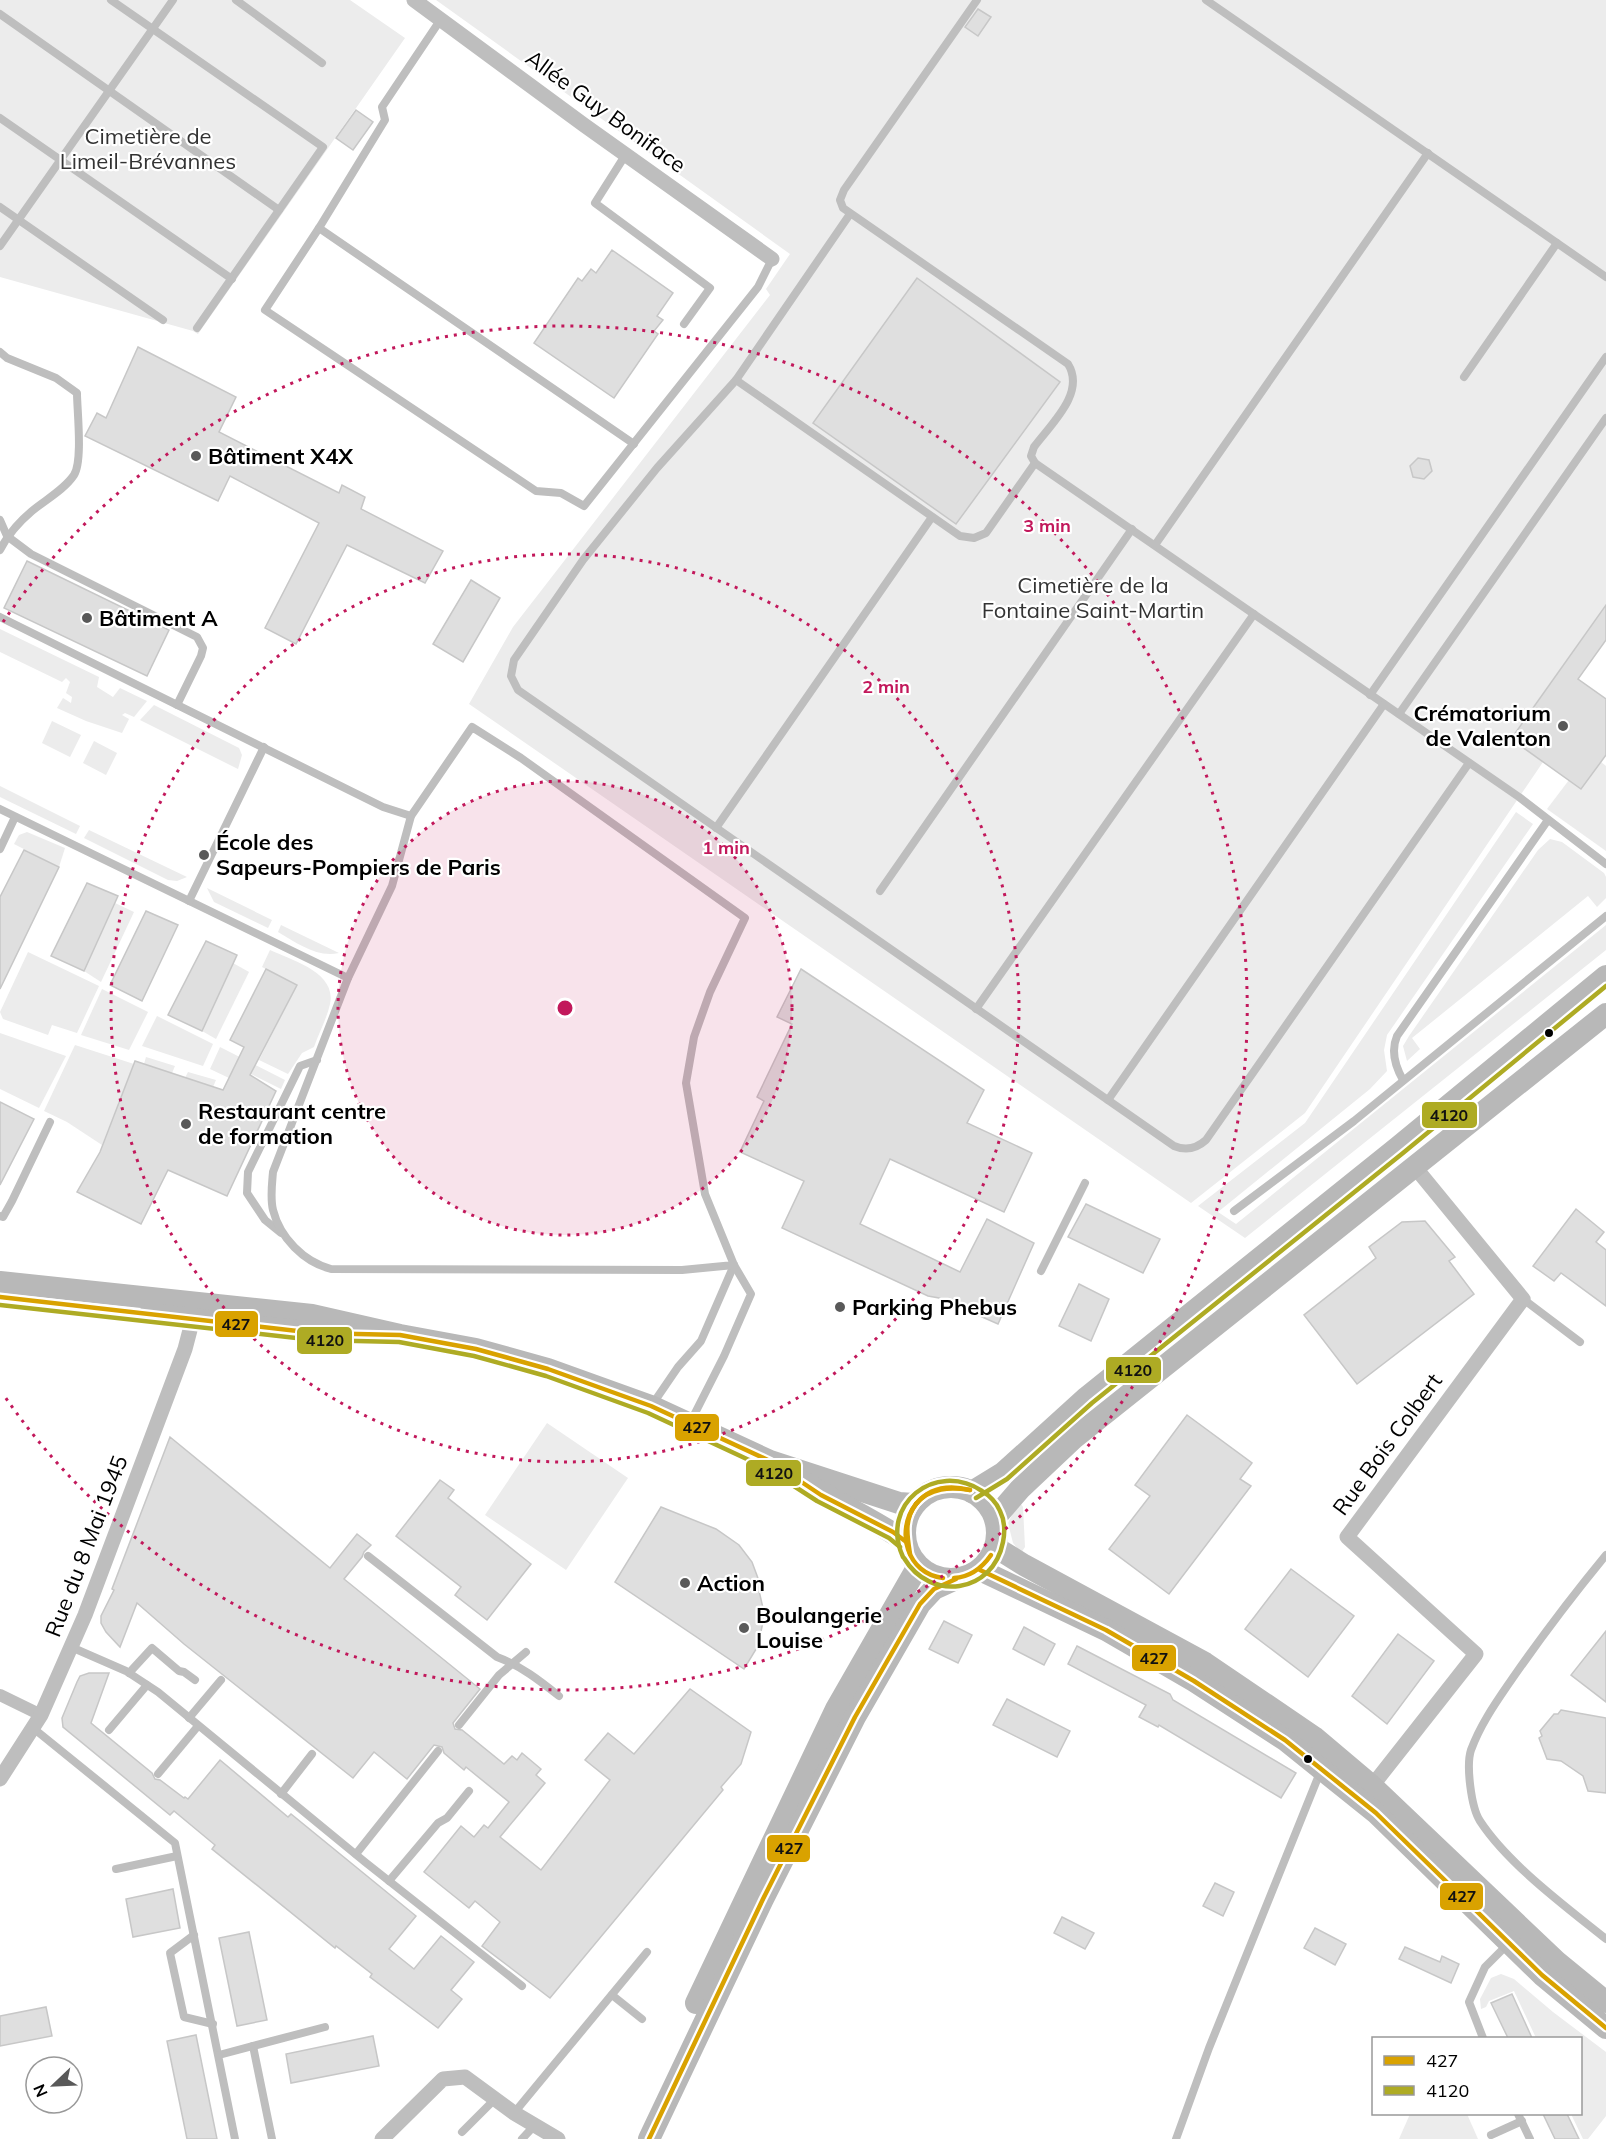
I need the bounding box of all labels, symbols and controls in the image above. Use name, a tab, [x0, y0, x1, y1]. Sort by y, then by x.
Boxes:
street label: Allée Guy Boniface	[520, 43, 692, 179]
park label: Cimetière de Limeil-Brévannes	[60, 122, 236, 175]
place label: Bâtiment X4X	[208, 442, 353, 470]
marker: Bâtiment X4X	[189, 449, 203, 463]
text: 3 min	[1023, 514, 1071, 537]
park label: Cimetière de la Fontaine Saint-Martin	[982, 571, 1204, 624]
place label: Bâtiment A	[99, 604, 218, 632]
marker: Bâtiment A	[80, 611, 94, 625]
text: 2 min	[862, 675, 910, 698]
place label: Crématorium de Valenton	[1413, 699, 1551, 752]
marker: Crématorium de Valenton	[1556, 719, 1570, 733]
place label: École des Sapeurs-Pompiers de Paris	[216, 828, 501, 881]
text: 1 min	[702, 836, 750, 859]
marker: École des Sapeurs-Pompiers de Paris	[197, 848, 211, 862]
centre of rings	[555, 998, 575, 1018]
unlabelled marker	[1543, 1027, 1555, 1039]
place label: Restaurant centre de formation	[198, 1097, 386, 1150]
line badge: 4120	[1421, 1101, 1478, 1129]
text: 4120	[1430, 1105, 1468, 1125]
marker: Restaurant centre de formation	[179, 1117, 193, 1131]
place label: Parking Phebus	[852, 1293, 1017, 1321]
marker: Parking Phebus	[833, 1300, 847, 1314]
line badge: 427	[214, 1310, 259, 1338]
text: 427	[222, 1314, 250, 1334]
line badge: 4120	[296, 1326, 353, 1355]
text: 4120	[306, 1330, 344, 1350]
line badge: 4120	[1105, 1356, 1162, 1384]
text: 4120	[1114, 1360, 1152, 1380]
street label: Rue Bois Colbert	[1326, 1367, 1448, 1520]
line badge: 427	[674, 1413, 720, 1442]
text: 427	[683, 1417, 711, 1437]
street label: Rue du 8 Mai 1945	[39, 1451, 133, 1641]
line badge: 4120	[745, 1459, 802, 1487]
text: 4120	[755, 1463, 793, 1483]
place label: Action	[697, 1569, 765, 1597]
marker: Action	[678, 1576, 692, 1590]
place label: Boulangerie Louise	[756, 1601, 882, 1654]
marker: Boulangerie Louise	[737, 1621, 751, 1635]
line badge: 427	[1131, 1644, 1177, 1672]
text: 427	[1140, 1648, 1168, 1668]
unlabelled marker	[1302, 1753, 1314, 1765]
line badge: 427	[766, 1834, 811, 1863]
text: 427	[775, 1838, 803, 1858]
line badge: 427	[1439, 1882, 1484, 1911]
text: 427	[1448, 1886, 1476, 1906]
legend	[1372, 2037, 1582, 2115]
text: 427	[1426, 2049, 1458, 2072]
north arrow	[24, 2055, 84, 2115]
text: 4120	[1426, 2079, 1469, 2102]
text: N	[29, 2081, 52, 2100]

